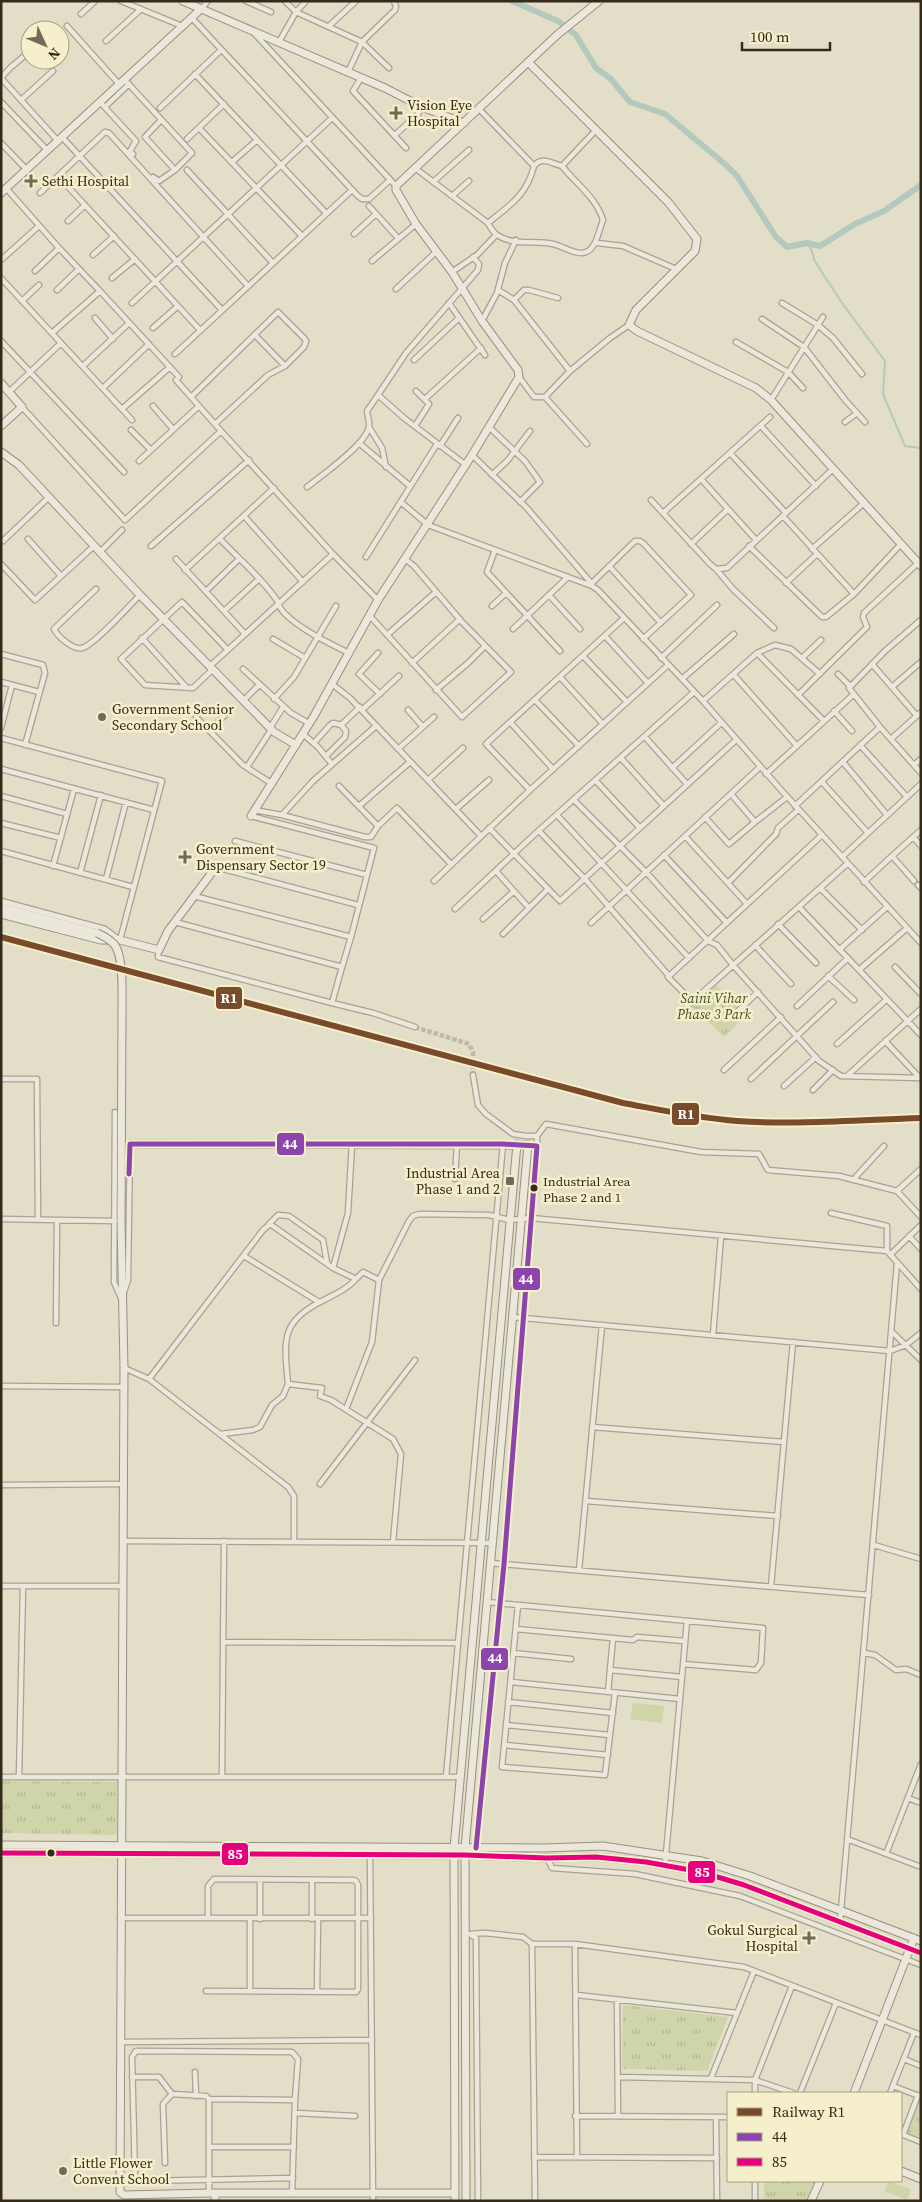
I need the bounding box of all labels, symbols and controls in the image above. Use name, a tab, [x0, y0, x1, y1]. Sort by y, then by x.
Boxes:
north arrow	[20, 20, 70, 70]
scale bar	[742, 20, 830, 52]
text: 100 m	[750, 26, 790, 47]
text: N	[44, 43, 65, 65]
place label: Vision Eye Hospital	[407, 95, 472, 131]
marker: Vision Eye Hospital	[389, 106, 403, 120]
place label: Sethi Hospital	[42, 171, 129, 191]
marker: Sethi Hospital	[24, 174, 38, 188]
place label: Government Senior Secondary School	[112, 699, 234, 735]
marker: Government Senior Secondary School	[96, 711, 108, 723]
place label: Government Dispensary Sector 19	[196, 839, 326, 875]
marker: Government Dispensary Sector 19	[178, 850, 192, 864]
line badge: R1	[215, 986, 243, 1010]
text: R1	[220, 988, 238, 1008]
park label: Saini Vihar Phase 3 Park	[676, 988, 751, 1024]
line badge: R1	[671, 1102, 700, 1126]
text: R1	[677, 1104, 695, 1124]
line badge: 44	[276, 1132, 305, 1156]
text: 44	[282, 1134, 298, 1154]
place label: Industrial Area Phase 1 and 2	[406, 1163, 501, 1199]
place label: Industrial Area Phase 2 and 1	[543, 1173, 631, 1206]
marker: Industrial Area Phase 1 and 2	[504, 1175, 516, 1187]
marker: Industrial Area Phase 2 and 1	[529, 1183, 539, 1193]
line badge: 44	[512, 1267, 541, 1291]
text: 44	[518, 1269, 534, 1289]
line badge: 44	[480, 1647, 509, 1671]
text: 44	[487, 1648, 503, 1668]
line badge: 85	[221, 1842, 249, 1866]
text: 85	[227, 1844, 243, 1864]
unlabelled marker	[46, 1848, 56, 1858]
line badge: 85	[687, 1860, 716, 1884]
text: 85	[694, 1862, 710, 1882]
place label: Gokul Surgical Hospital	[707, 1920, 798, 1956]
marker: Gokul Surgical Hospital	[802, 1931, 816, 1945]
legend	[727, 2092, 902, 2182]
text: Railway R1	[772, 2101, 845, 2122]
text: 44	[772, 2126, 788, 2147]
text: 85	[772, 2151, 787, 2172]
place label: Little Flower Convent School	[73, 2153, 169, 2189]
marker: Little Flower Convent School	[57, 2165, 69, 2177]

